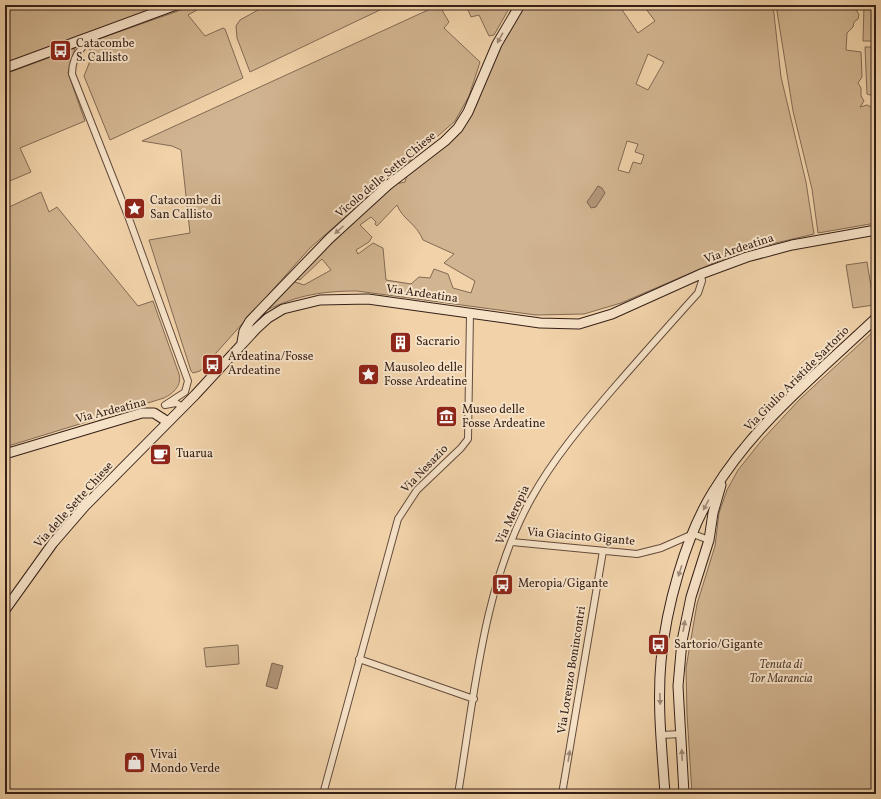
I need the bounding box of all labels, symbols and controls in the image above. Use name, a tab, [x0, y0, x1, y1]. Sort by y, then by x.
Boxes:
one-way arrow	[496, 32, 503, 44]
place label: Catacombe S. Callisto	[76, 36, 135, 66]
bus stop icon: Catacombe S. Callisto	[48, 38, 74, 64]
street label: Vicolo delle Sette Chiese	[332, 128, 440, 222]
place label: Catacombe di San Callisto	[150, 193, 222, 223]
place icon: Catacombe di San Callisto	[121, 195, 147, 221]
one-way arrow	[334, 225, 344, 235]
street label: Via Ardeatina	[702, 230, 776, 268]
street label: Via Ardeatina	[385, 281, 459, 307]
street label: Via Giulio Aristide Sartorio	[741, 323, 853, 435]
building icon: Sacrario	[388, 329, 414, 355]
place label: Sacrario	[416, 334, 460, 350]
place label: Ardeatina/Fosse Ardeatine	[228, 349, 314, 379]
bus stop icon: Ardeatina/Fosse Ardeatine	[200, 351, 226, 377]
place label: Mausoleo delle Fosse Ardeatine	[384, 360, 468, 390]
place icon: Mausoleo delle Fosse Ardeatine	[356, 362, 382, 388]
street label: Via Ardeatina	[74, 394, 148, 428]
place label: Museo delle Fosse Ardeatine	[462, 402, 546, 432]
museum icon: Museo delle Fosse Ardeatine	[434, 404, 460, 430]
cafe icon: Tuarua	[148, 441, 174, 467]
street label: Via Nesazio	[398, 441, 452, 497]
place label: Tuarua	[176, 446, 213, 462]
street label: Via delle Sette Chiese	[31, 458, 117, 552]
street label: Via Meropia	[492, 483, 534, 547]
one-way arrow	[702, 499, 709, 511]
street label: Via Giacinto Gigante	[526, 524, 636, 550]
one-way arrow	[677, 566, 683, 578]
bus stop icon: Meropia/Gigante	[489, 571, 515, 597]
place label: Meropia/Gigante	[518, 576, 609, 592]
street label: Via Lorenzo Bonincontri	[554, 605, 590, 735]
one-way arrow	[682, 619, 688, 632]
bus stop icon: Sartorio/Gigante	[645, 632, 671, 658]
place label: Sartorio/Gigante	[674, 637, 763, 653]
park label: Tenuta di Tor Marancia	[749, 657, 813, 687]
one-way arrow	[656, 693, 663, 705]
place label: Vivai Mondo Verde	[150, 747, 220, 777]
shop icon: Vivai Mondo Verde	[121, 749, 147, 775]
one-way arrow	[566, 749, 572, 762]
one-way arrow	[679, 749, 686, 761]

